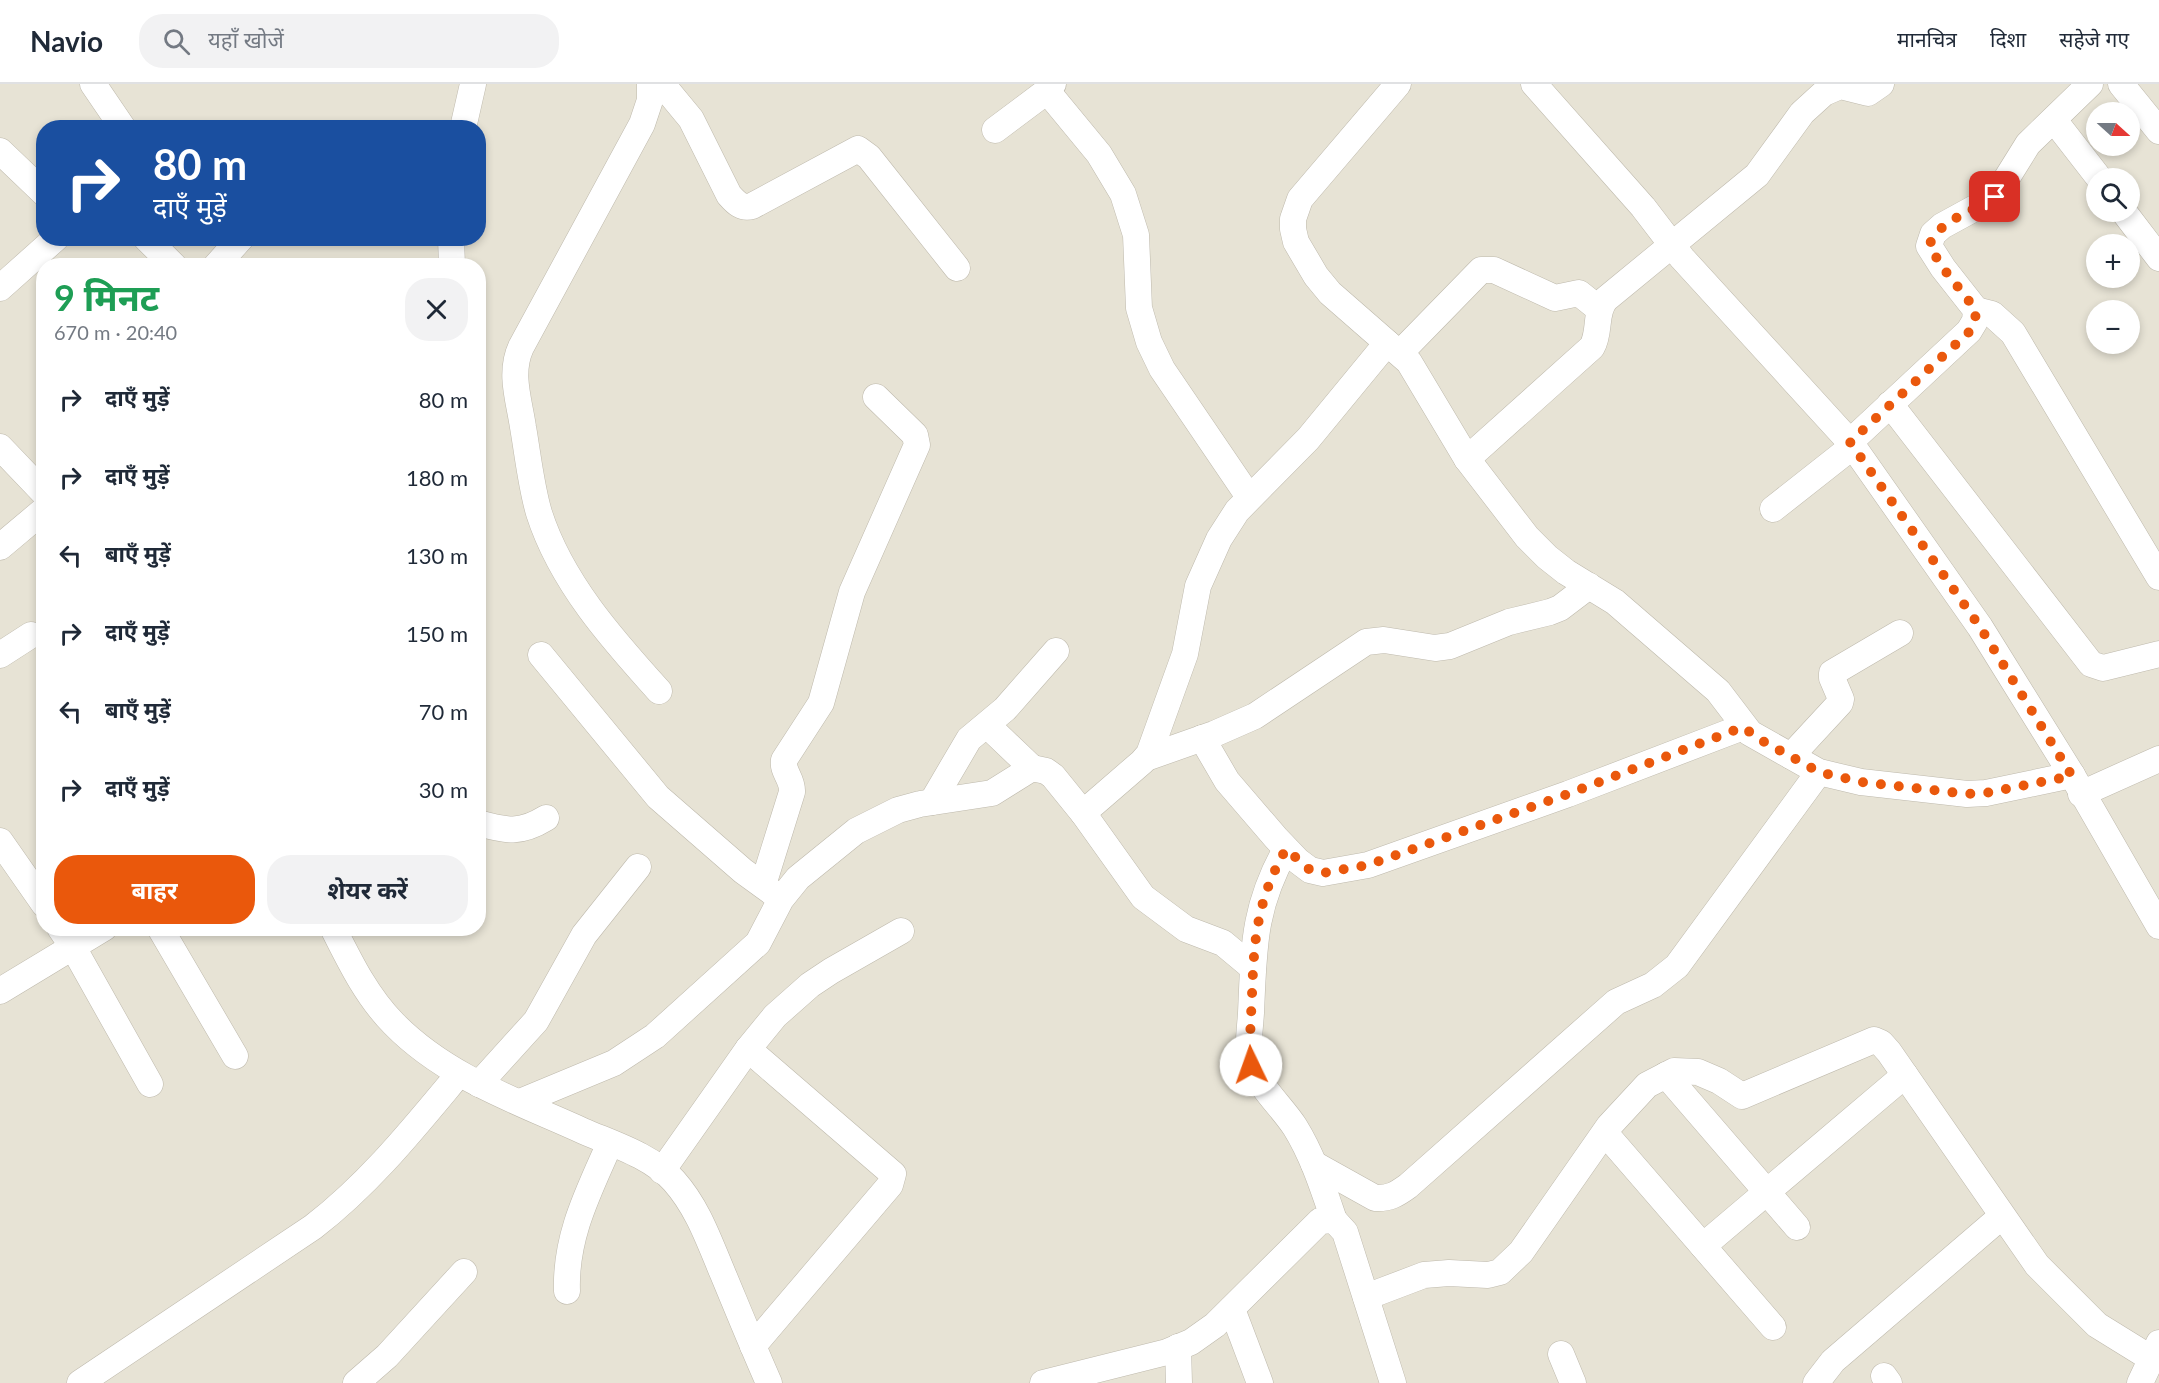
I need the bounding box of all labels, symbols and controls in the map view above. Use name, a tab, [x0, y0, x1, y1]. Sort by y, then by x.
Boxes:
search box	[139, 14, 559, 68]
text: Navio	[30, 24, 103, 58]
icon: search	[160, 25, 193, 58]
text: यहाँ खोजें	[208, 26, 284, 53]
text: मानचित्र	[1897, 26, 1957, 51]
text: दिशा	[1990, 26, 2026, 51]
text: सहेजे गए	[2059, 26, 2129, 51]
north arrow	[2086, 102, 2140, 156]
map controls	[2086, 102, 2140, 354]
text: 80 m	[153, 139, 247, 189]
icon: right	[54, 144, 132, 222]
button: search	[2086, 168, 2140, 222]
pin	[1969, 171, 2020, 222]
icon: arrive	[1978, 180, 2011, 213]
text: दाएँ मुड़ें	[153, 190, 227, 223]
button: +	[2086, 234, 2140, 288]
text: 9 मिनट	[54, 275, 159, 319]
button: close	[405, 278, 468, 341]
button: −	[2086, 300, 2140, 354]
text: 670 m · 20:40	[54, 320, 177, 344]
icon: right	[54, 383, 87, 416]
text: दाएँ मुड़ें	[105, 384, 169, 411]
text: 80 m	[419, 386, 468, 413]
icon: right	[54, 461, 87, 494]
text: दाएँ मुड़ें	[105, 462, 169, 489]
text: 180 m	[406, 464, 468, 491]
icon: left	[54, 539, 87, 572]
text: बाएँ मुड़ें	[105, 540, 171, 567]
text: 130 m	[406, 542, 468, 569]
icon: right	[54, 617, 87, 650]
text: दाएँ मुड़ें	[105, 618, 169, 645]
text: 150 m	[406, 620, 468, 647]
icon: left	[54, 695, 87, 728]
text: बाएँ मुड़ें	[105, 696, 171, 723]
text: 70 m	[419, 698, 468, 725]
icon: right	[54, 773, 87, 806]
text: दाएँ मुड़ें	[105, 774, 169, 801]
text: 30 m	[419, 776, 468, 803]
button: बाहर	[54, 855, 255, 924]
button: शेयर करें	[267, 855, 468, 924]
position arrow	[1219, 1033, 1283, 1097]

